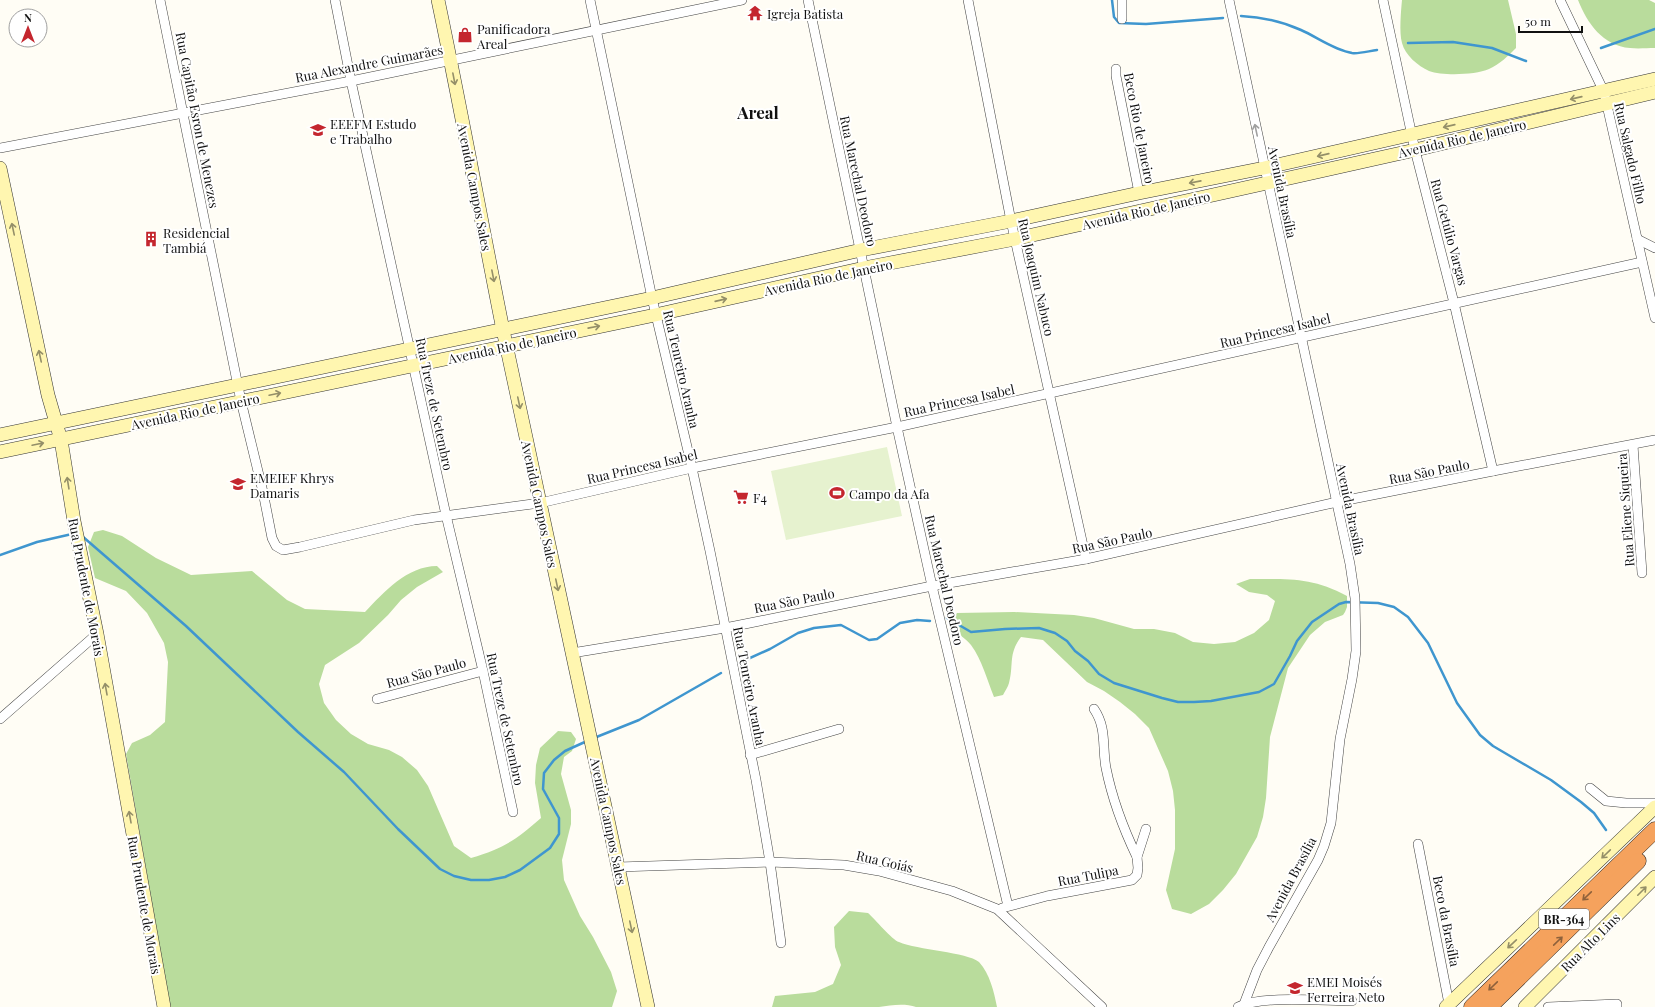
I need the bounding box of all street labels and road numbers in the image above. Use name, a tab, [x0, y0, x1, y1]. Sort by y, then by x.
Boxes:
street label: Rua Capitão Esron de Menezes	[173, 30, 223, 210]
street label: Rua Alexandre Guimarães	[294, 40, 445, 86]
street label: Beco Rio de Janeiro	[1121, 71, 1159, 185]
street label: Rua Salgado Filho	[1611, 101, 1651, 205]
street label: Rua Marechal Deodoro	[837, 114, 881, 248]
street label: Avenida Rio de Janeiro	[1395, 115, 1528, 161]
street label: Avenida Campos Sales	[454, 121, 496, 253]
street label: Avenida Brasília	[1265, 143, 1301, 240]
street label: Rua Getúlio Vargas	[1428, 177, 1472, 287]
street label: Avenida Rio de Janeiro	[1079, 187, 1212, 233]
street label: Rua Joaquim Nabuco	[1015, 216, 1059, 338]
street label: Avenida Rio de Janeiro	[761, 255, 894, 299]
street label: Rua Tenreiro Aranha	[660, 308, 704, 430]
street label: Rua Princesa Isabel	[1218, 309, 1332, 351]
street label: Avenida Rio de Janeiro	[445, 323, 578, 367]
street label: Rua Treze de Setembro	[413, 336, 457, 472]
street label: Rua Princesa Isabel	[902, 380, 1016, 420]
street label: Avenida Rio de Janeiro	[128, 389, 261, 433]
street label: Avenida Campos Sales	[518, 438, 562, 569]
street label: Rua Princesa Isabel	[585, 445, 699, 487]
street label: Rua Eliene Siqueira	[1613, 452, 1637, 567]
street label: Rua São Paulo	[1387, 455, 1471, 487]
street label: Avenida Brasília	[1333, 460, 1369, 557]
street label: Rua Marechal Deodoro	[922, 513, 968, 647]
street label: Rua Prudente de Morais	[65, 517, 109, 658]
street label: Rua São Paulo	[1070, 523, 1154, 557]
street label: Rua São Paulo	[752, 584, 836, 616]
street label: Rua Tenreiro Aranha	[730, 625, 770, 747]
street label: Rua Treze de Setembro	[484, 651, 528, 787]
street label: Rua São Paulo	[384, 653, 468, 691]
street label: Avenida Campos Sales	[587, 755, 631, 886]
street label: Avenida Brasília	[1260, 833, 1320, 925]
street label: Rua Prudente de Morais	[124, 834, 166, 976]
street label: Rua Goiás	[855, 846, 915, 876]
street label: Rua Tulipa	[1056, 861, 1120, 889]
street label: Beco da Brasília	[1430, 874, 1464, 968]
road number: BR-364	[1539, 909, 1589, 929]
street label: Rua Alto Lins	[1557, 909, 1623, 975]

